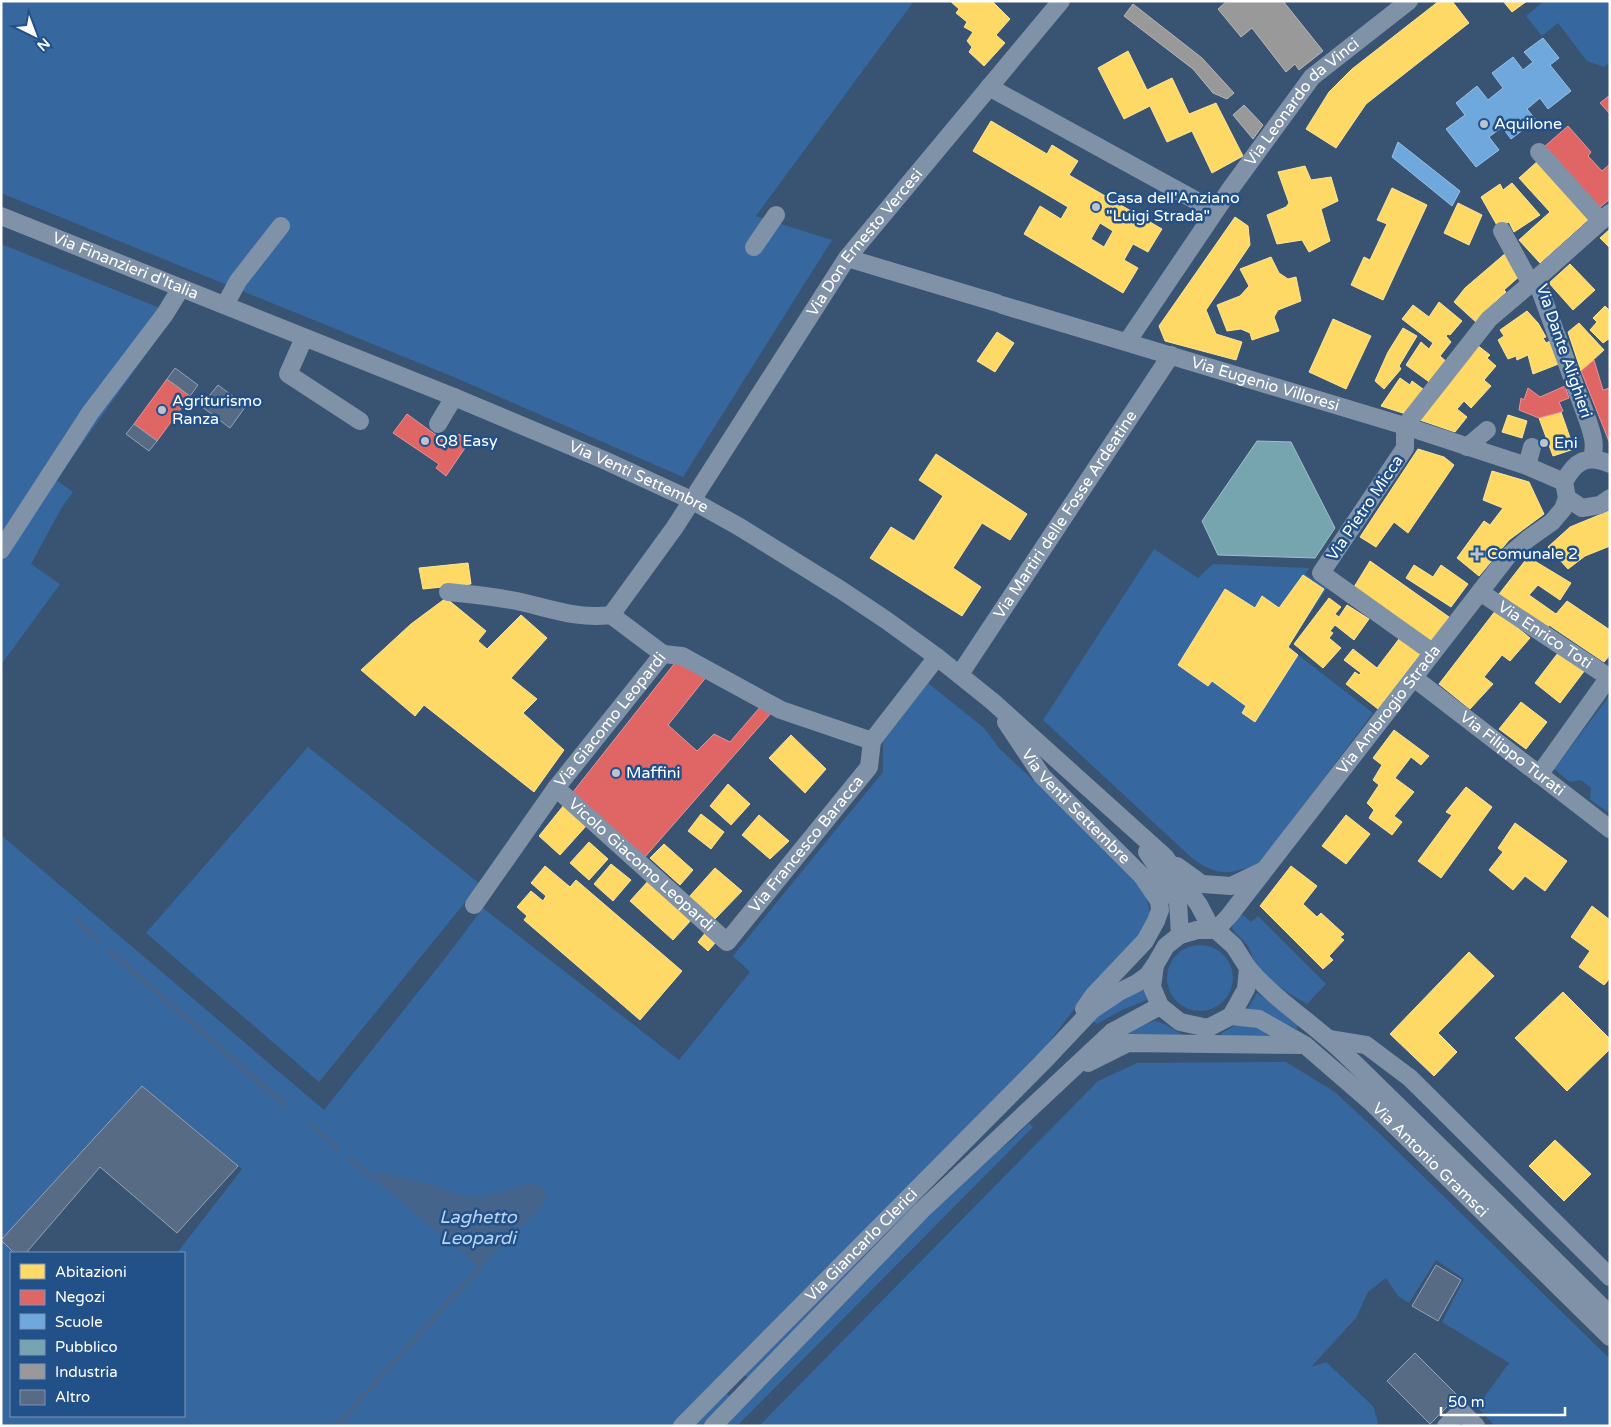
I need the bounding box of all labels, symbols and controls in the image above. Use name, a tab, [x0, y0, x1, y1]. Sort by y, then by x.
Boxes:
north arrow	[10, 10, 60, 60]
text: N	[33, 34, 53, 54]
street label: Via Leonardo da Vinci	[1240, 34, 1363, 170]
place label: Aquilone	[1494, 114, 1562, 134]
marker: Aquilone	[1478, 118, 1490, 130]
street label: Via Don Ernesto Vercesi	[802, 165, 927, 320]
place label: Casa dell'Anziano "Luigi Strada"	[1106, 188, 1240, 226]
marker: Casa dell'Anziano "Luigi Strada"	[1090, 201, 1102, 213]
street label: Via Finanzieri d'Italia	[49, 228, 201, 304]
street label: Via Dante Alighieri	[1532, 281, 1596, 421]
street label: Via Eugenio Villoresi	[1189, 352, 1342, 416]
place label: Agriturismo Ranza	[172, 391, 262, 429]
marker: Agriturismo Ranza	[156, 404, 168, 416]
street label: Via Martiri delle Fosse Ardeatine	[989, 407, 1141, 623]
place label: Q8 Easy	[435, 431, 498, 451]
place label: Eni	[1554, 433, 1578, 453]
marker: Q8 Easy	[419, 435, 431, 447]
street label: Via Venti Settembre	[566, 436, 712, 518]
marker: Eni	[1538, 437, 1550, 449]
street label: Via Pietro Micca	[1322, 451, 1408, 565]
place label: Comunale 2	[1487, 544, 1578, 564]
marker: Comunale 2	[1471, 548, 1483, 560]
street label: Via Enrico Toti	[1494, 597, 1596, 673]
street label: Via Ambrogio Strada	[1332, 641, 1445, 778]
street label: Via Giacomo Leopardi	[550, 648, 670, 791]
street label: Via Filippo Turati	[1456, 707, 1569, 800]
street label: Via Venti Settembre	[1017, 745, 1134, 868]
place label: Maffini	[626, 763, 680, 783]
marker: Maffini	[610, 767, 622, 779]
street label: Via Francesco Baracca	[745, 772, 868, 917]
street label: Vicolo Giacomo Leopardi	[564, 794, 719, 936]
street label: Via Antonio Gramsci	[1368, 1099, 1492, 1222]
street label: Via Giancarlo Clerici	[801, 1184, 922, 1306]
water label: Laghetto Leopardi	[439, 1206, 518, 1249]
legend	[10, 1252, 185, 1417]
text: Abitazioni	[55, 1263, 127, 1281]
text: Negozi	[55, 1288, 105, 1306]
text: Scuole	[55, 1313, 103, 1331]
text: Pubblico	[55, 1338, 118, 1356]
text: Industria	[55, 1363, 118, 1381]
scale bar	[1441, 1384, 1565, 1416]
text: Altro	[55, 1388, 90, 1406]
text: 50 m	[1448, 1393, 1485, 1411]

